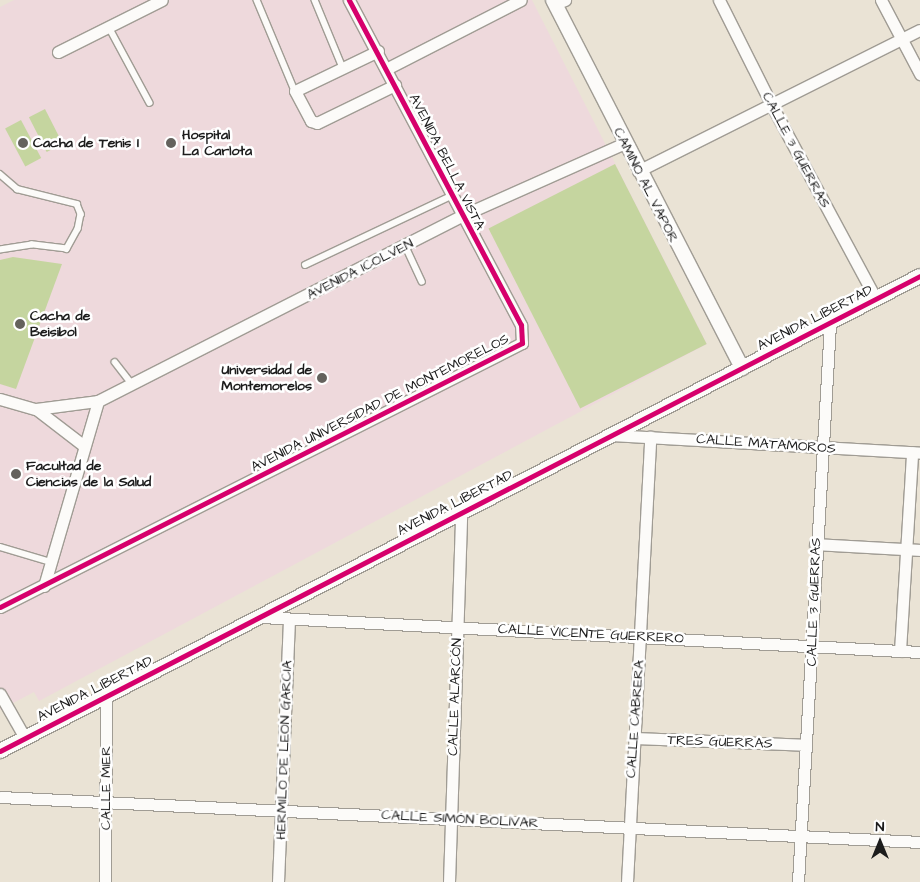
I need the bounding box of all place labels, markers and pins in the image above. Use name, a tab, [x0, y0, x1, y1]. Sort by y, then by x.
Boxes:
place label: Hospital La Carlota	[182, 127, 252, 160]
place label: Cacha de Tenis I	[33, 135, 139, 151]
marker: Hospital La Carlota	[164, 136, 178, 150]
marker: Cacha de Tenis I	[17, 137, 29, 149]
place label: Cacha de Beisibol	[30, 308, 90, 341]
marker: Cacha de Beisibol	[14, 318, 26, 330]
place label: Universidad de Montemorelos	[221, 362, 312, 394]
marker: Universidad de Montemorelos	[316, 372, 328, 384]
place label: Facultad de Ciencias de la Salud	[26, 458, 151, 491]
marker: Facultad de Ciencias de la Salud	[10, 468, 22, 480]

